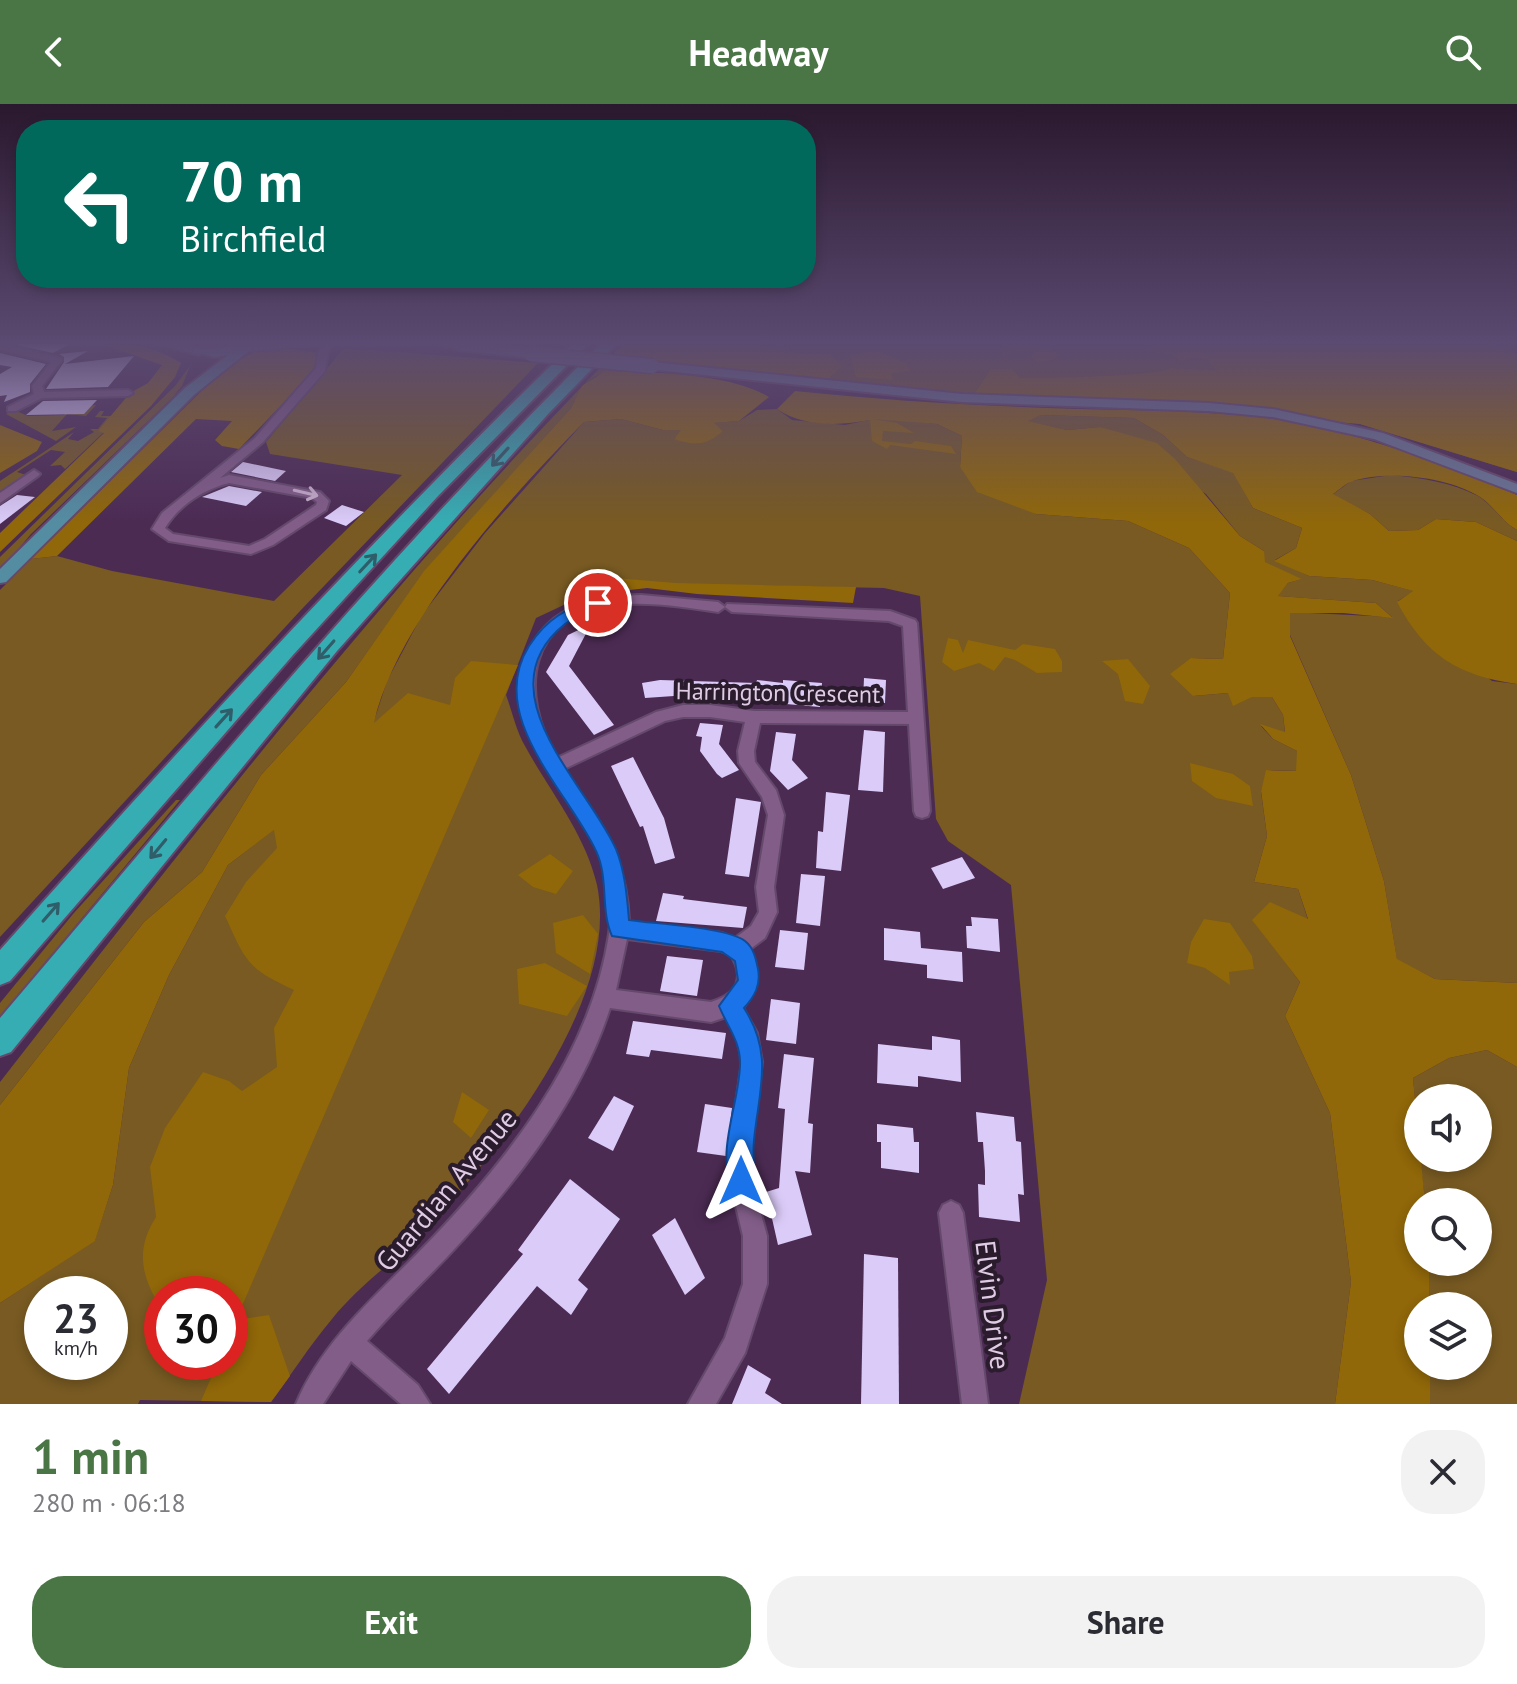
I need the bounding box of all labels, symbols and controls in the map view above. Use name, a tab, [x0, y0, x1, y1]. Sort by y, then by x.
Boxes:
text: Headway	[688, 29, 829, 76]
icon: back	[32, 30, 76, 74]
icon: search	[1441, 30, 1485, 74]
text: 70 m	[180, 145, 303, 217]
icon: left	[48, 152, 152, 256]
text: Birchfield	[180, 215, 326, 262]
one-way arrow	[491, 447, 509, 467]
one-way arrow	[292, 486, 318, 501]
one-way arrow	[358, 553, 377, 573]
pin	[564, 569, 632, 637]
icon: arrive	[576, 581, 620, 625]
one-way arrow	[317, 640, 335, 660]
street label: Harrington Crescent	[675, 675, 881, 710]
one-way arrow	[215, 708, 234, 728]
one-way arrow	[149, 839, 167, 859]
one-way arrow	[42, 902, 60, 923]
map controls	[1404, 1084, 1492, 1380]
button: sound	[1404, 1084, 1492, 1172]
street label: Guardian Avenue	[367, 1101, 525, 1279]
position arrow	[699, 1139, 783, 1223]
button: search	[1404, 1188, 1492, 1276]
street label: Elvin Drive	[967, 1238, 1020, 1372]
speed limit sign: 30	[144, 1276, 248, 1380]
text: 23	[53, 1292, 99, 1344]
button: layers	[1404, 1292, 1492, 1380]
text: km/h	[54, 1335, 98, 1361]
text: 1 min	[32, 1425, 149, 1487]
button: close	[1401, 1430, 1485, 1514]
text: 280 m · 06:18	[32, 1486, 186, 1519]
button: Exit	[32, 1576, 751, 1668]
button: Share	[767, 1576, 1485, 1668]

